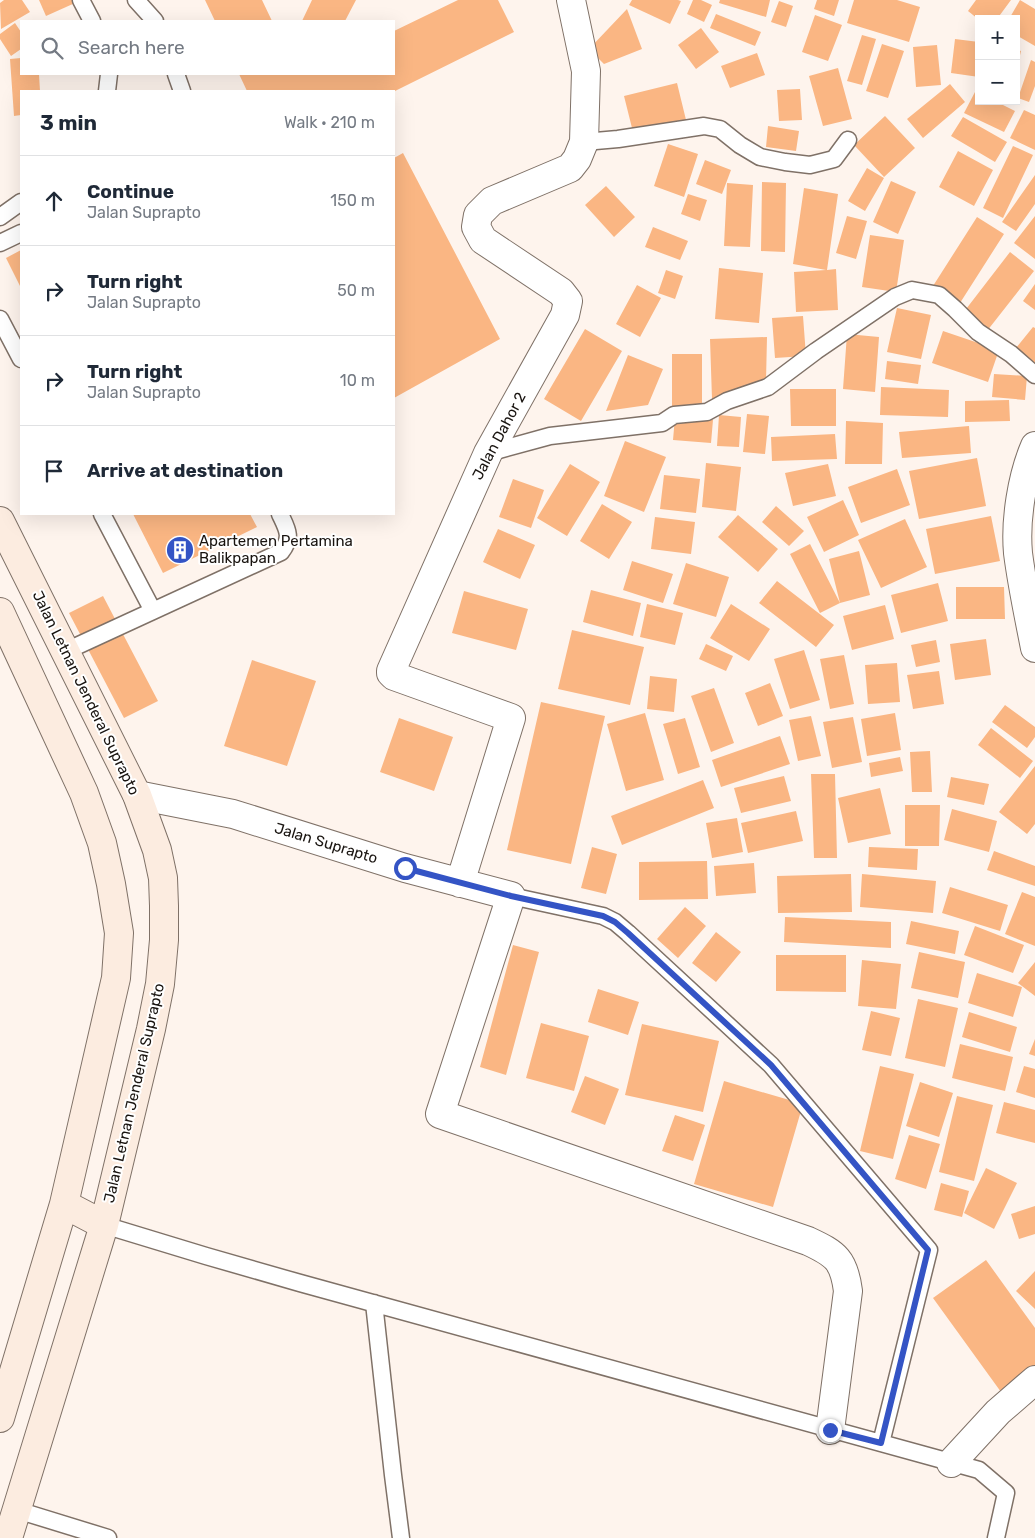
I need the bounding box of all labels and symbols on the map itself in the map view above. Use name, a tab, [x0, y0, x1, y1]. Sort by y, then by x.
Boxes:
street label: Jalan Dahor 2	[468, 389, 530, 483]
place label: Apartemen Pertamina Balikpapan	[199, 532, 353, 567]
building icon: Apartemen Pertamina Balikpapan	[165, 535, 195, 565]
street label: Jalan Letnan Jenderal Suprapto	[29, 588, 143, 798]
street label: Jalan Suprapto	[272, 819, 380, 867]
route start	[394, 857, 417, 880]
street label: Jalan Letnan Jenderal Suprapto	[100, 981, 168, 1205]
route end	[819, 1419, 842, 1442]

